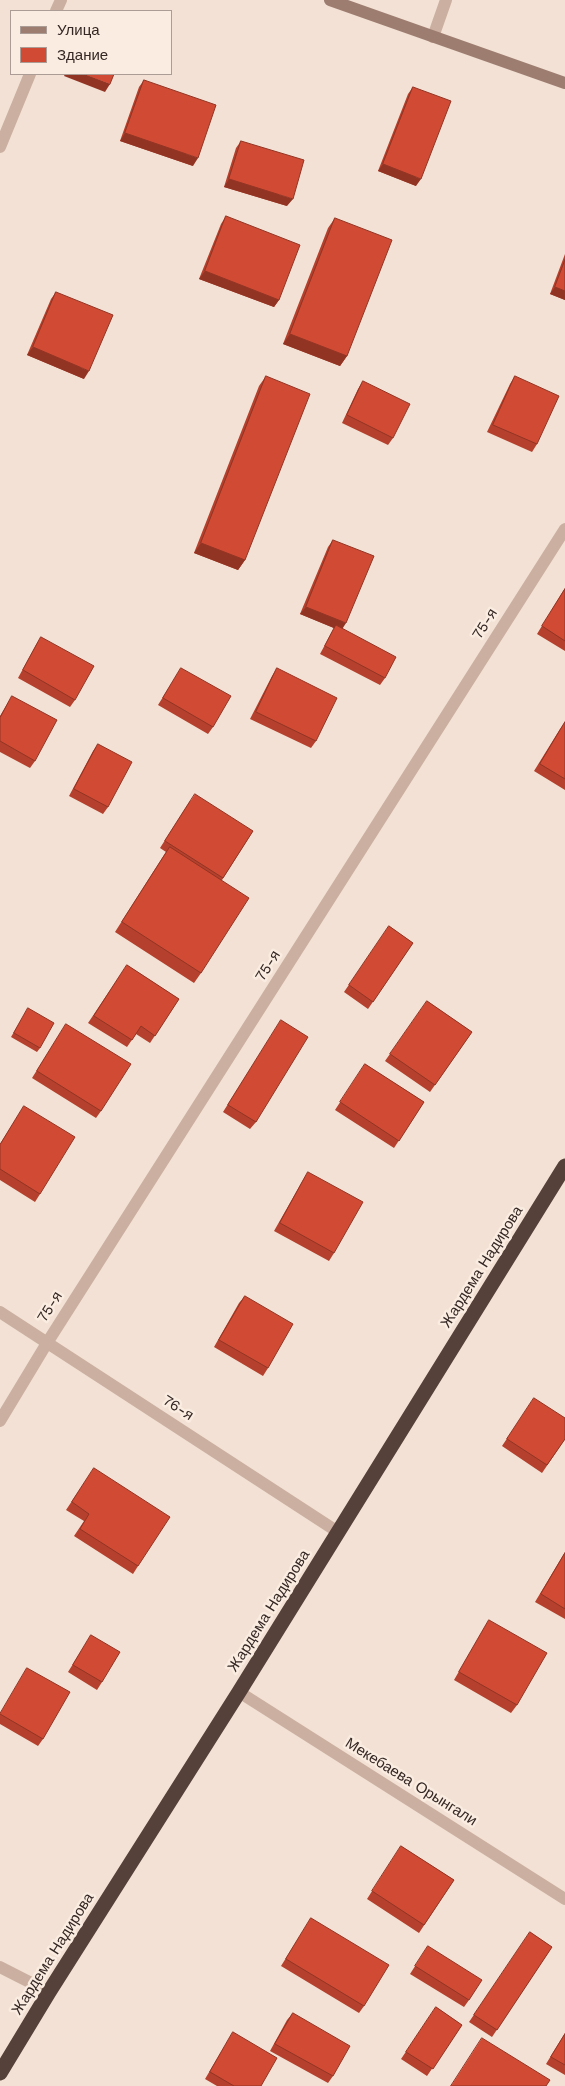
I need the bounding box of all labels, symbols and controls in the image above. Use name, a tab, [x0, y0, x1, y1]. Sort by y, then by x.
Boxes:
legend	[10, 10, 172, 75]
text: Улица	[57, 21, 100, 39]
text: Здание	[57, 46, 108, 64]
street label: 75-я	[469, 605, 501, 643]
street label: 75-я	[252, 947, 284, 985]
street label: Жардема Надирова	[437, 1203, 527, 1331]
street label: 75-я	[34, 1288, 66, 1326]
street label: 76-я	[159, 1391, 197, 1425]
street label: Жардема Надирова	[224, 1547, 314, 1675]
street label: Мекебаева Орынгали	[342, 1734, 480, 1830]
street label: Жардема Надирова	[8, 1890, 98, 2018]

